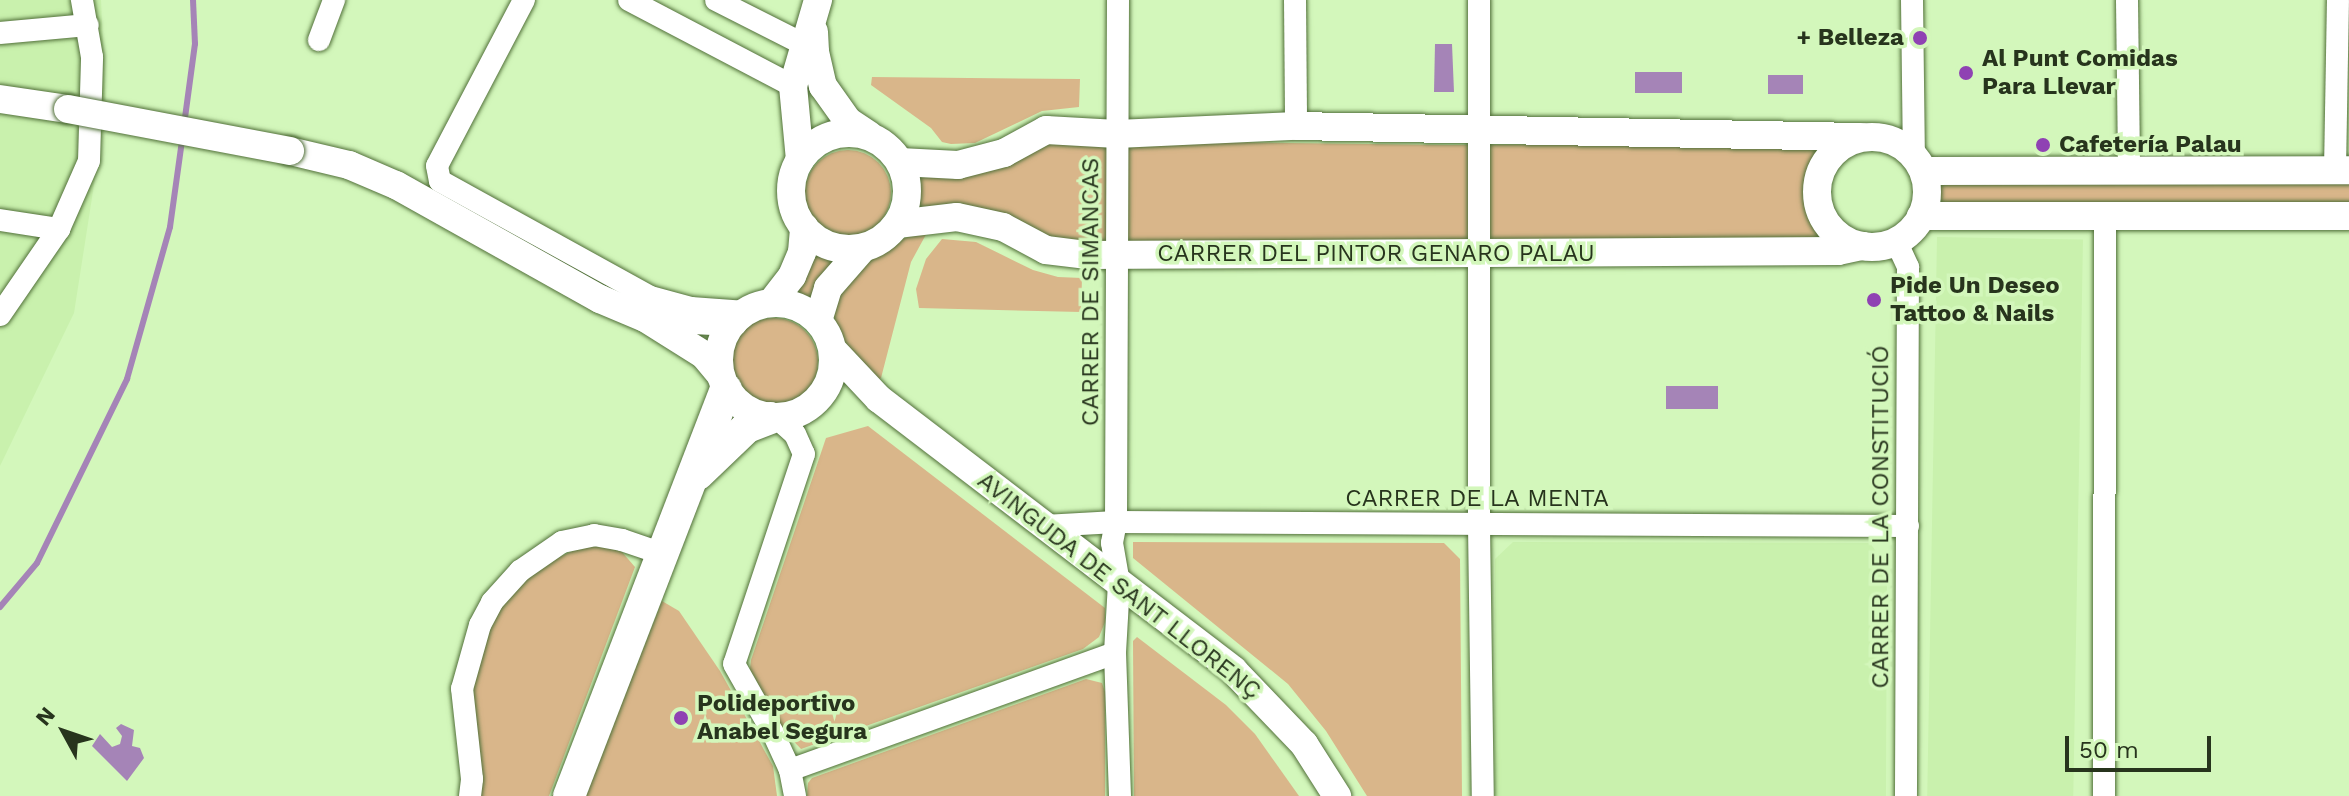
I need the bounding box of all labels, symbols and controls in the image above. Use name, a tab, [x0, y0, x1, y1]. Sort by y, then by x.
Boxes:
place label: + Belleza	[1796, 24, 1904, 52]
marker: + Belleza	[1911, 29, 1929, 47]
place label: Al Punt Comidas Para Llevar	[1982, 45, 2178, 101]
marker: Al Punt Comidas Para Llevar	[1957, 64, 1975, 82]
place label: Cafetería Palau	[2059, 131, 2242, 159]
marker: Cafetería Palau	[2034, 136, 2052, 154]
street label: CARRER DE SIMANCAS	[1077, 158, 1105, 426]
street label: CARRER DEL PINTOR GENARO PALAU	[1157, 240, 1595, 268]
place label: Pide Un Deseo Tattoo & Nails	[1890, 272, 2060, 328]
marker: Pide Un Deseo Tattoo & Nails	[1865, 291, 1883, 309]
street label: CARRER DE LA CONSTITUCIÓ	[1867, 345, 1895, 689]
street label: AVINGUDA DE SANT LLORENÇ	[971, 466, 1267, 706]
street label: CARRER DE LA MENTA	[1345, 485, 1609, 513]
place label: Polideportivo Anabel Segura	[697, 690, 867, 746]
north arrow	[24, 692, 104, 772]
text: N	[30, 702, 60, 731]
marker: Polideportivo Anabel Segura	[672, 709, 690, 727]
scale bar	[2069, 720, 2215, 770]
text: 50 m	[2079, 736, 2139, 764]

